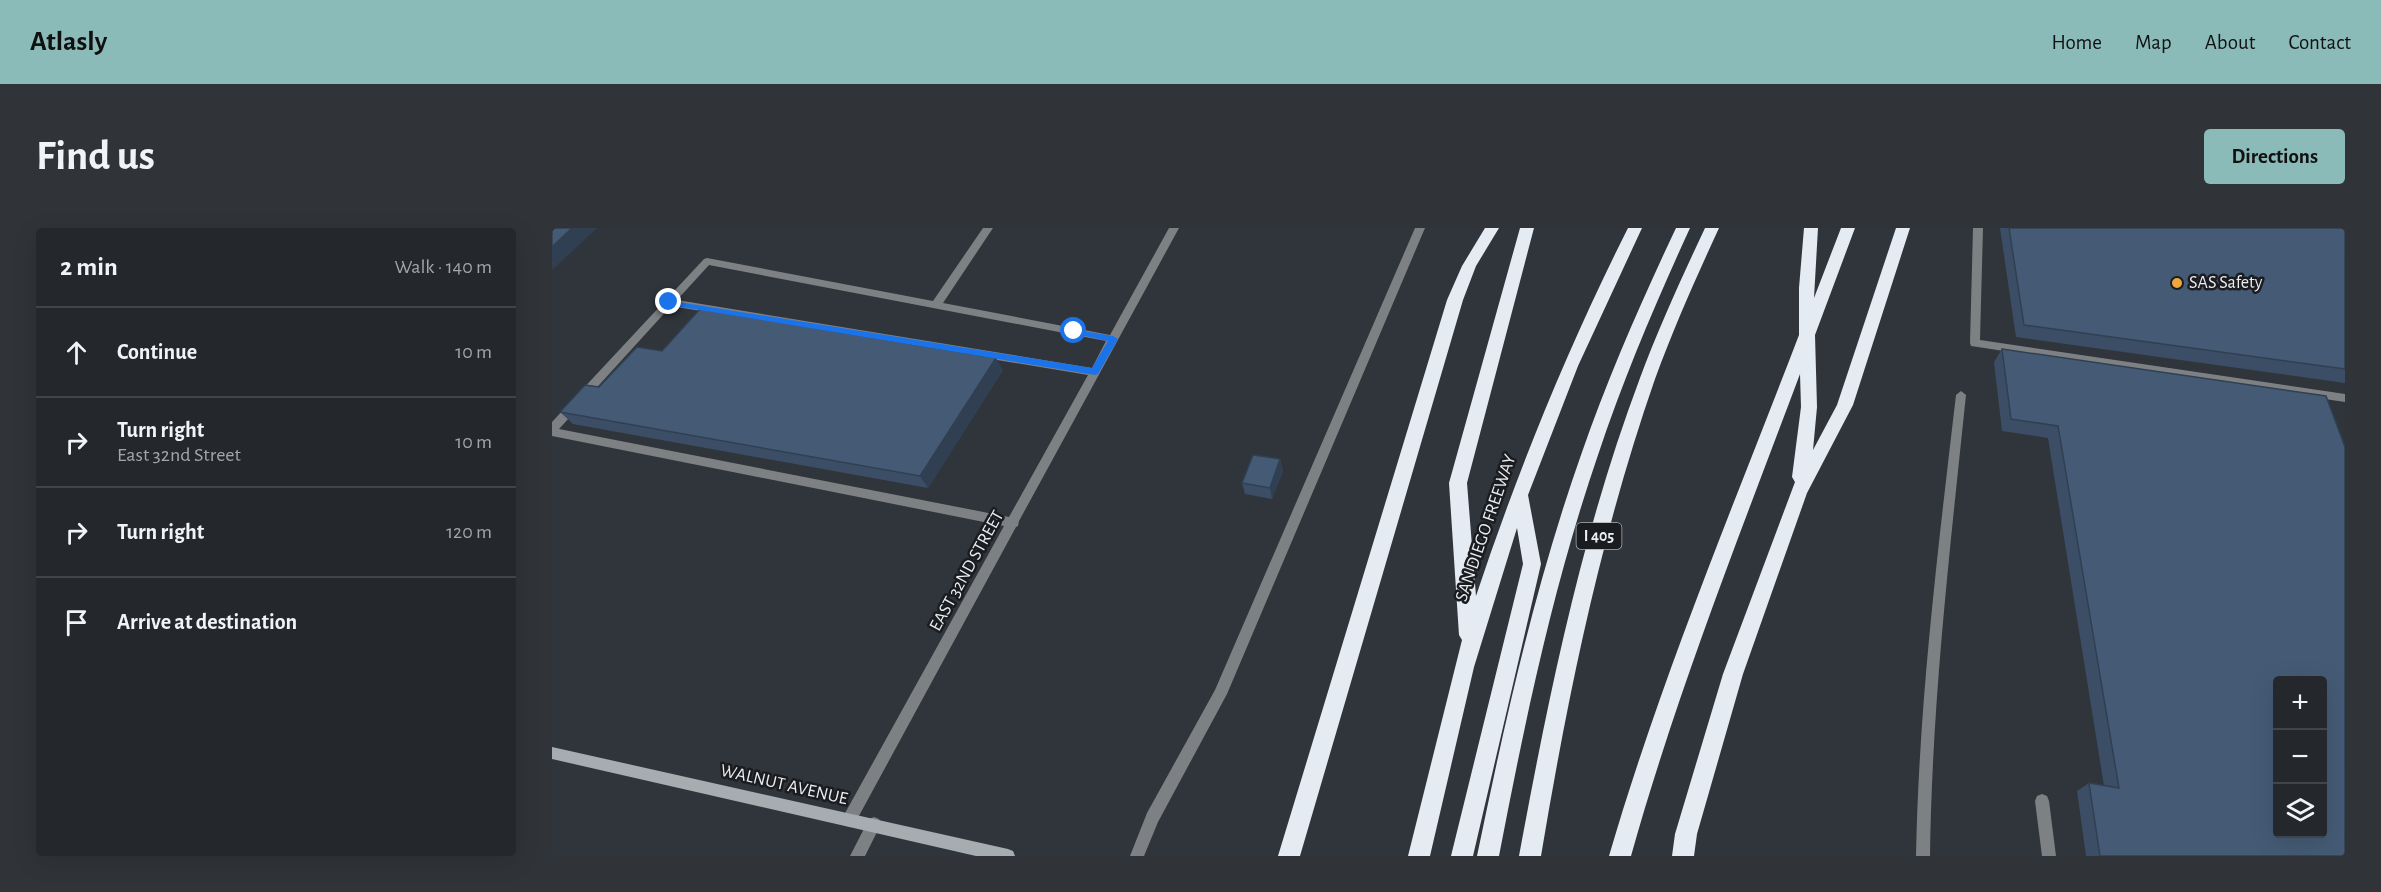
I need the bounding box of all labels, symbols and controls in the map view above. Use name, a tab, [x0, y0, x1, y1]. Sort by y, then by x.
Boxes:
text: Atlasly	[30, 28, 107, 56]
text: Home	[2051, 32, 2102, 53]
text: Map	[2135, 32, 2172, 53]
text: About	[2205, 32, 2255, 53]
text: Contact	[2288, 32, 2351, 53]
button: Directions	[2204, 129, 2345, 184]
text: Find us	[36, 135, 155, 177]
text: 2 min	[60, 254, 118, 280]
text: Walk · 140 m	[394, 257, 492, 277]
place label: SAS Safety	[2189, 274, 2263, 292]
marker: SAS Safety	[2170, 276, 2184, 290]
route end	[655, 288, 681, 314]
route start	[1060, 317, 1086, 343]
icon: ahead	[60, 336, 93, 369]
text: Continue	[117, 341, 197, 363]
text: 10 m	[455, 342, 492, 362]
text: Turn right	[117, 419, 204, 441]
icon: right	[60, 426, 93, 459]
text: 10 m	[455, 432, 492, 452]
text: East 32nd Street	[117, 445, 241, 465]
street label: SAN DIEGO FREEWAY	[1452, 452, 1520, 604]
street label: EAST 32ND STREET	[926, 508, 1008, 634]
icon: right	[60, 516, 93, 549]
text: Turn right	[117, 521, 204, 543]
text: 120 m	[446, 522, 492, 542]
road number: I 405	[1576, 523, 1622, 549]
icon: arrive	[60, 606, 93, 639]
text: Arrive at destination	[117, 611, 297, 633]
map controls	[2273, 676, 2327, 838]
button: +	[2273, 676, 2327, 730]
button: −	[2273, 730, 2327, 784]
street label: WALNUT AVENUE	[719, 762, 850, 808]
button: layers	[2273, 784, 2327, 838]

